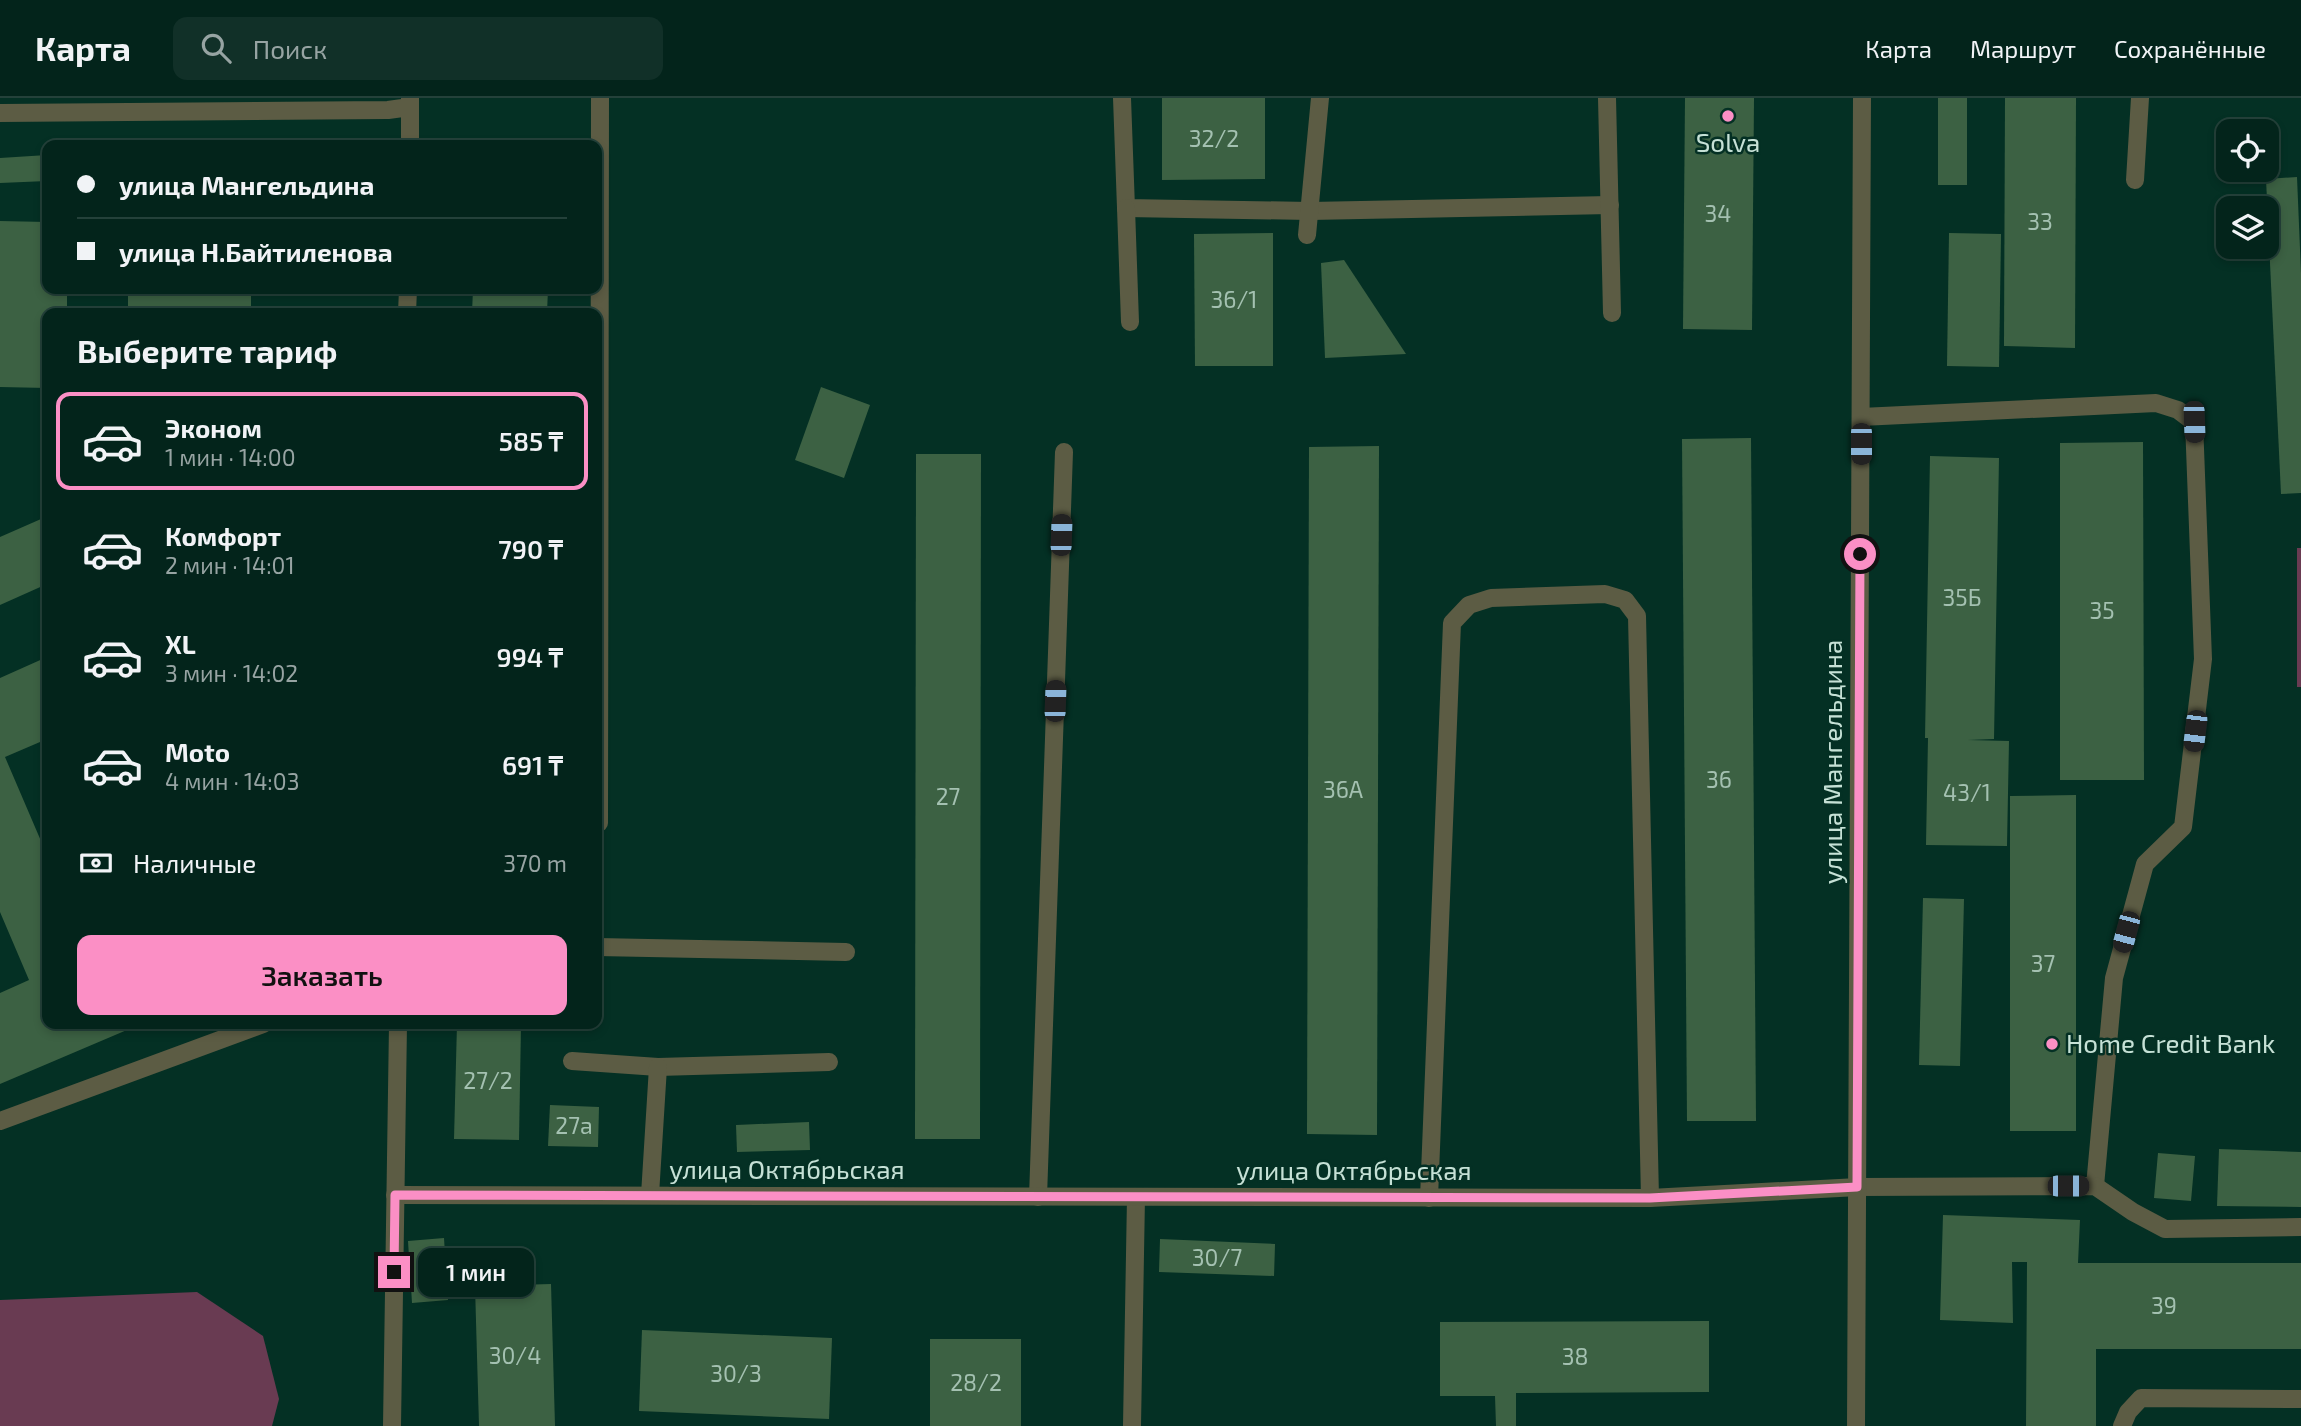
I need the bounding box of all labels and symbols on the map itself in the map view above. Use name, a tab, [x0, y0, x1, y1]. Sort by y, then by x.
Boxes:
marker: Solva	[1720, 108, 1736, 124]
house number: 32/2	[1189, 124, 1239, 152]
place label: Solva	[1696, 126, 1760, 157]
house number: 34	[1705, 199, 1731, 227]
house number: 33	[2027, 207, 2053, 235]
house number: 36/1	[1211, 285, 1258, 313]
car	[2183, 401, 2206, 443]
car	[1851, 423, 1872, 465]
car	[1050, 514, 1073, 556]
route start	[1844, 538, 1876, 570]
house number: 35Б	[1943, 583, 1981, 611]
house number: 35	[2089, 596, 2115, 624]
street label: улица Мангельдина	[1816, 640, 1848, 884]
car	[1044, 680, 1067, 722]
car	[2183, 709, 2208, 753]
house number: 36	[1706, 765, 1732, 793]
house number: 36А	[1323, 775, 1364, 803]
house number: 43/1	[1943, 778, 1991, 806]
house number: 27	[936, 782, 961, 810]
car	[2111, 909, 2142, 955]
house number: 37	[2031, 949, 2055, 977]
place label: Home Credit Bank	[2066, 1027, 2275, 1058]
marker: Home Credit Bank	[2044, 1036, 2060, 1052]
house number: 27/2	[463, 1066, 513, 1094]
house number: 27а	[555, 1111, 593, 1139]
street label: улица Октябрьская	[669, 1153, 905, 1185]
street label: улица Октябрьская	[1236, 1154, 1472, 1186]
car	[2048, 1176, 2090, 1197]
house number: 30/7	[1192, 1243, 1242, 1271]
callout: 1 мин	[418, 1248, 534, 1296]
route end	[378, 1256, 410, 1288]
house number: 39	[2151, 1291, 2177, 1319]
house number: 30/4	[489, 1341, 541, 1369]
house number: 38	[1562, 1342, 1588, 1370]
house number: 30/3	[710, 1359, 762, 1387]
house number: 28/2	[950, 1368, 1002, 1396]

